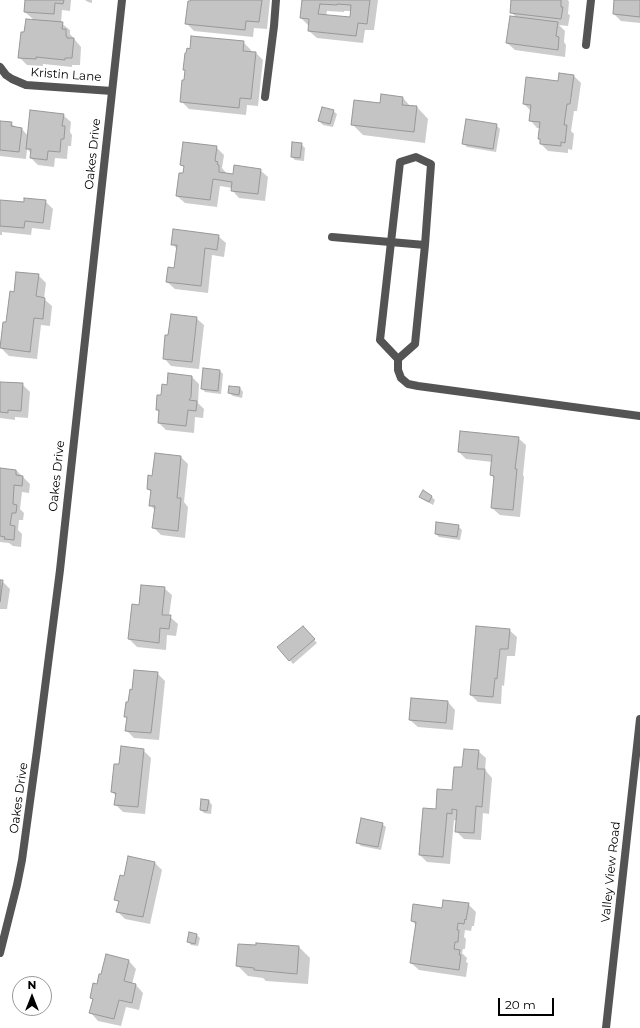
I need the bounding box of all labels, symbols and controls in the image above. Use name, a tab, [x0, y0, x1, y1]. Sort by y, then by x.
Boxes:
street label: Kristin Lane	[30, 65, 102, 85]
street label: Oakes Drive	[82, 118, 104, 190]
street label: Oakes Drive	[46, 440, 68, 512]
street label: Oakes Drive	[7, 761, 31, 835]
street label: Valley View Road	[599, 821, 623, 923]
north arrow	[12, 976, 52, 1016]
text: N	[28, 978, 36, 992]
scale bar	[500, 990, 556, 1016]
text: 20 m	[505, 997, 536, 1012]

